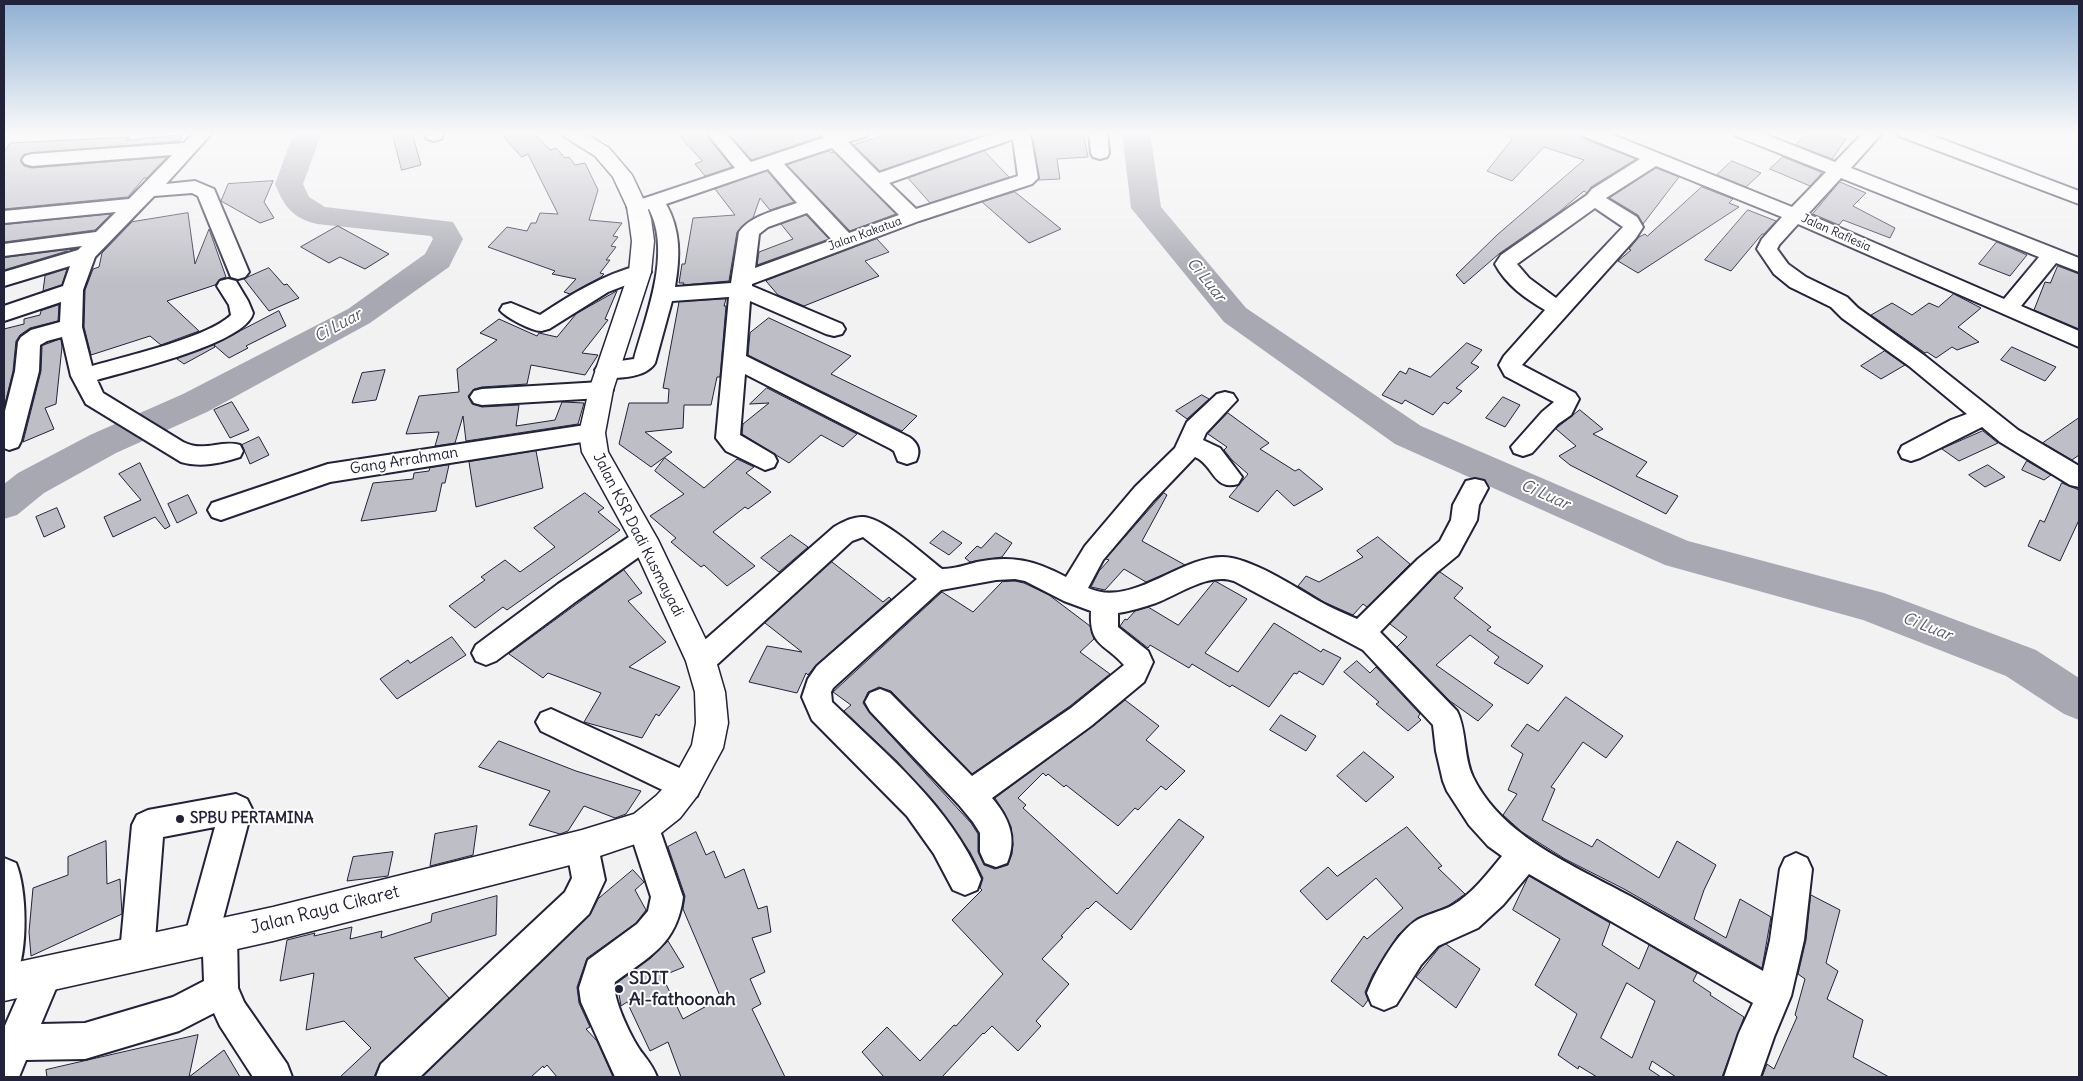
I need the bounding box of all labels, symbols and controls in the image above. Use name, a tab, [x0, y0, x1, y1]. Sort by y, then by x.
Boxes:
street label: Jalan Raflesia	[1799, 211, 1873, 255]
street label: Jalan Kakatua	[826, 214, 904, 254]
water label: Ci Luar	[1182, 254, 1230, 306]
water label: Ci Luar	[311, 305, 365, 347]
street label: Gang Arrahman	[349, 444, 459, 478]
street label: Jalan KSR Dadi Kusmayadi	[589, 450, 687, 620]
water label: Ci Luar	[1518, 476, 1572, 514]
water label: Ci Luar	[1900, 609, 1954, 645]
place label: SPBU PERTAMINA	[190, 810, 314, 828]
marker: SPBU PERTAMINA	[174, 813, 186, 825]
street label: Jalan Raya Cikaret	[248, 881, 402, 939]
place label: SDIT Al-fathoonah	[629, 968, 736, 1011]
marker: SDIT Al-fathoonah	[613, 983, 625, 995]

